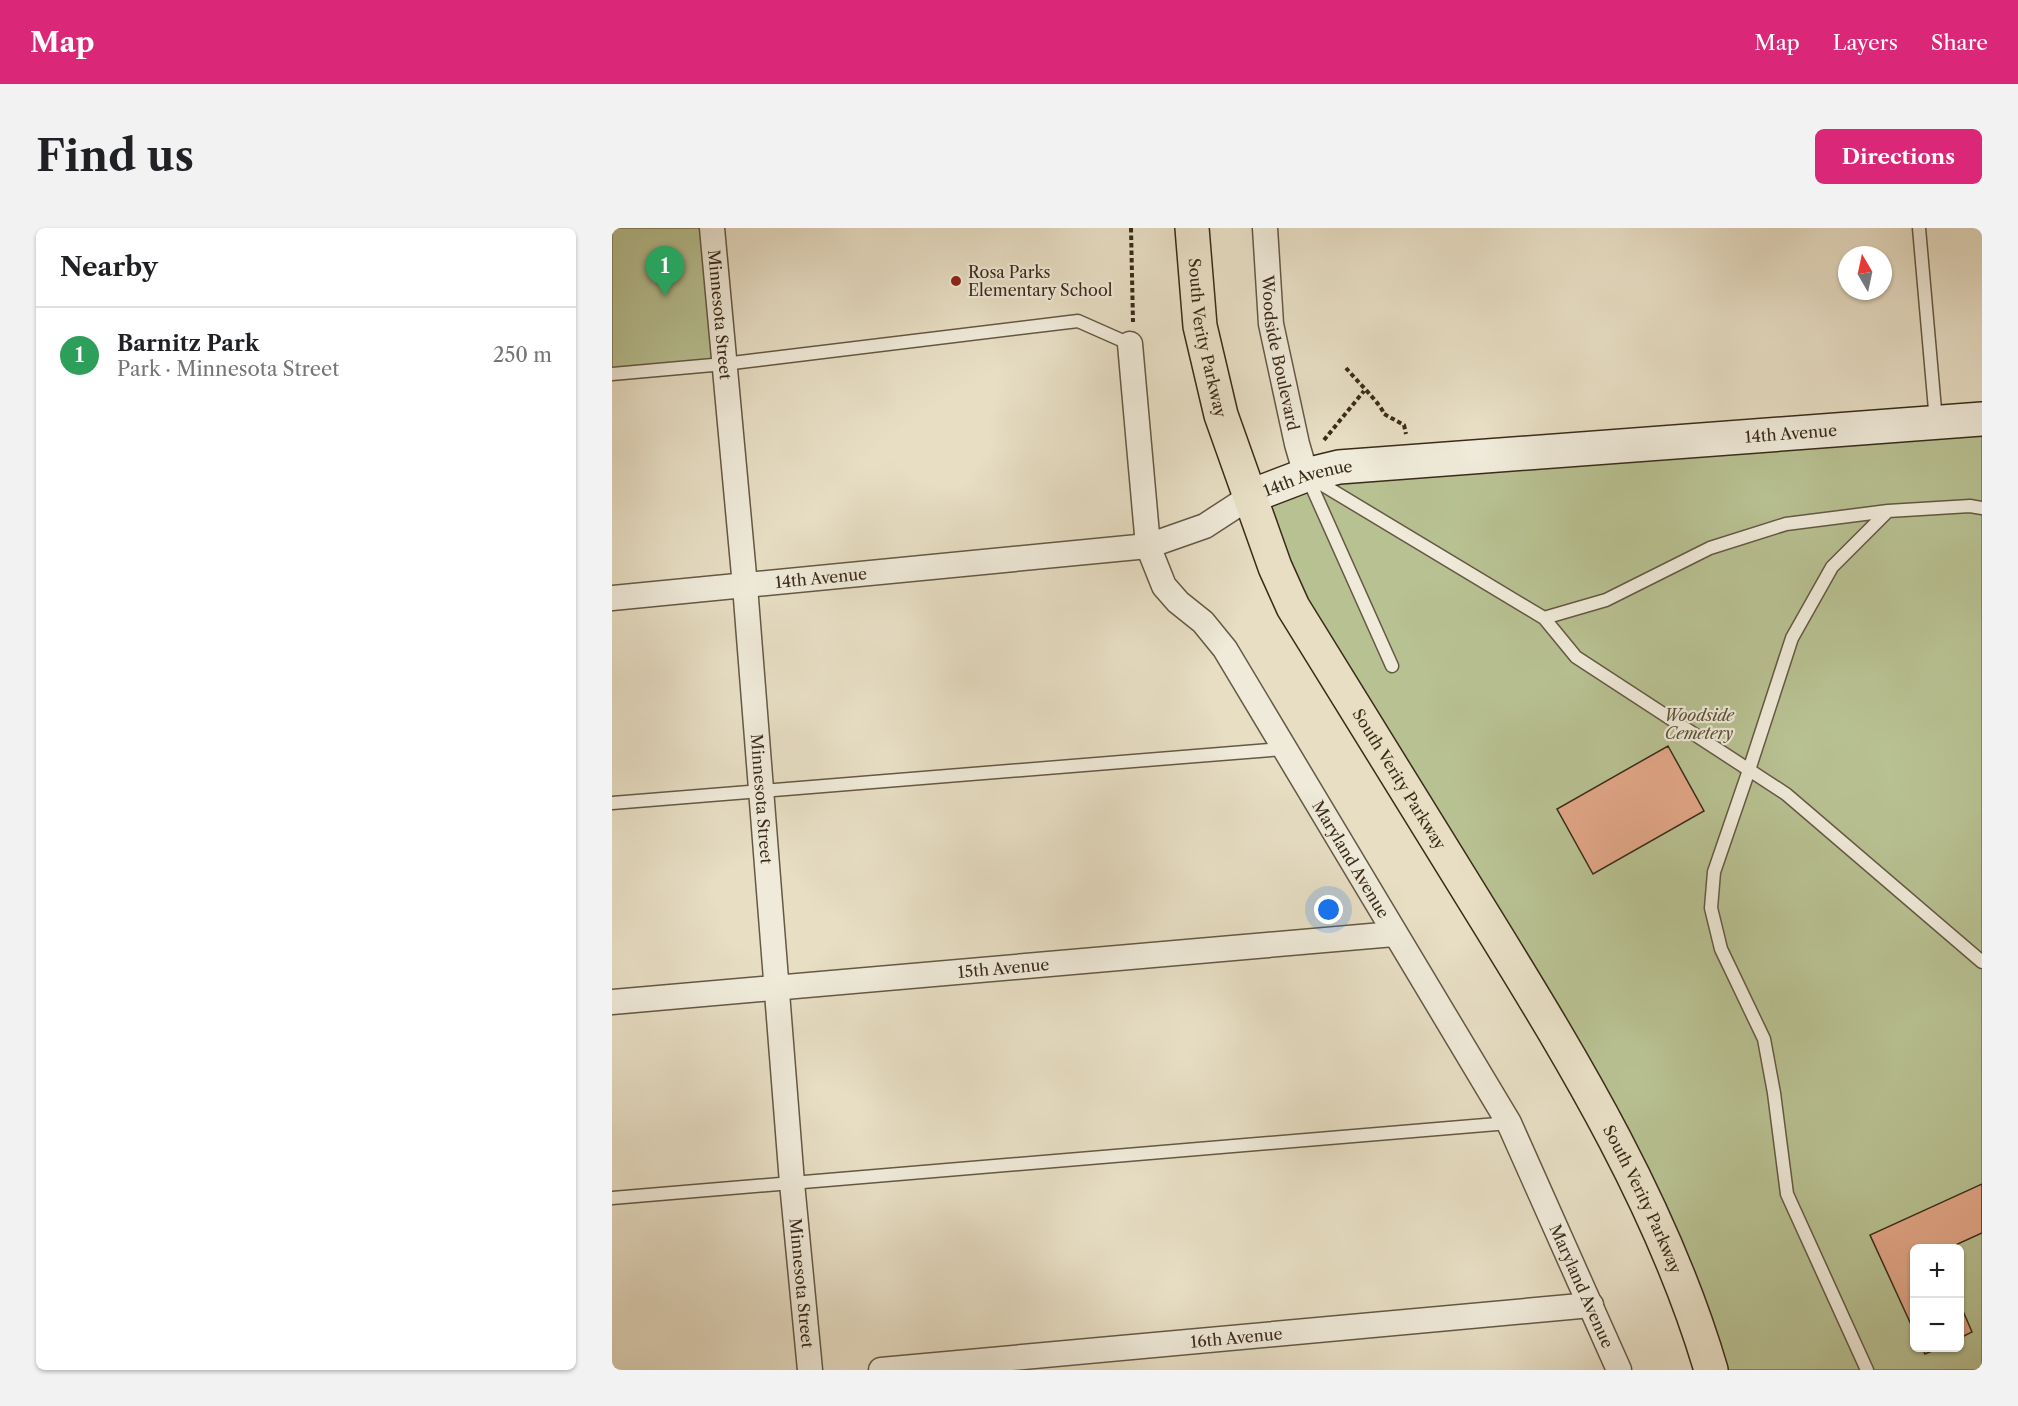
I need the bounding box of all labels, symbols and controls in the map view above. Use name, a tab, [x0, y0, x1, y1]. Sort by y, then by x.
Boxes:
text: Map	[30, 25, 94, 59]
text: Map	[1755, 30, 1800, 55]
text: Layers	[1833, 30, 1898, 55]
text: Share	[1931, 30, 1988, 55]
button: Directions	[1815, 129, 1982, 184]
text: Find us	[36, 130, 194, 182]
north arrow	[1838, 246, 1892, 300]
pin: 1	[646, 247, 684, 296]
street label: Minnesota Street	[704, 249, 736, 381]
text: Nearby	[60, 251, 158, 283]
street label: South Verity Parkway	[1184, 257, 1231, 420]
place label: Rosa Parks Elementary School	[968, 262, 1113, 300]
street label: Woodside Boulevard	[1258, 273, 1304, 433]
marker: Rosa Parks Elementary School	[949, 274, 963, 288]
text: Barnitz Park	[117, 330, 259, 357]
text: 1	[75, 343, 84, 367]
text: 250 m	[493, 343, 552, 367]
text: Park · Minnesota Street	[117, 357, 339, 381]
street label: 14th Avenue	[1744, 420, 1838, 447]
street label: 14th Avenue	[1260, 456, 1353, 500]
street label: 14th Avenue	[774, 563, 868, 592]
street label: South Verity Parkway	[1348, 705, 1451, 854]
park label: Woodside Cemetery	[1664, 705, 1735, 743]
street label: Minnesota Street	[747, 733, 777, 865]
street label: Maryland Avenue	[1308, 797, 1394, 922]
your location	[1314, 895, 1343, 924]
street label: 15th Avenue	[957, 954, 1050, 982]
street label: South Verity Parkway	[1599, 1121, 1687, 1277]
street label: Minnesota Street	[785, 1217, 818, 1349]
street label: Maryland Avenue	[1545, 1221, 1618, 1351]
map controls	[1910, 1244, 1964, 1352]
button: +	[1910, 1244, 1964, 1298]
button: −	[1910, 1298, 1964, 1352]
street label: 16th Avenue	[1190, 1323, 1283, 1352]

